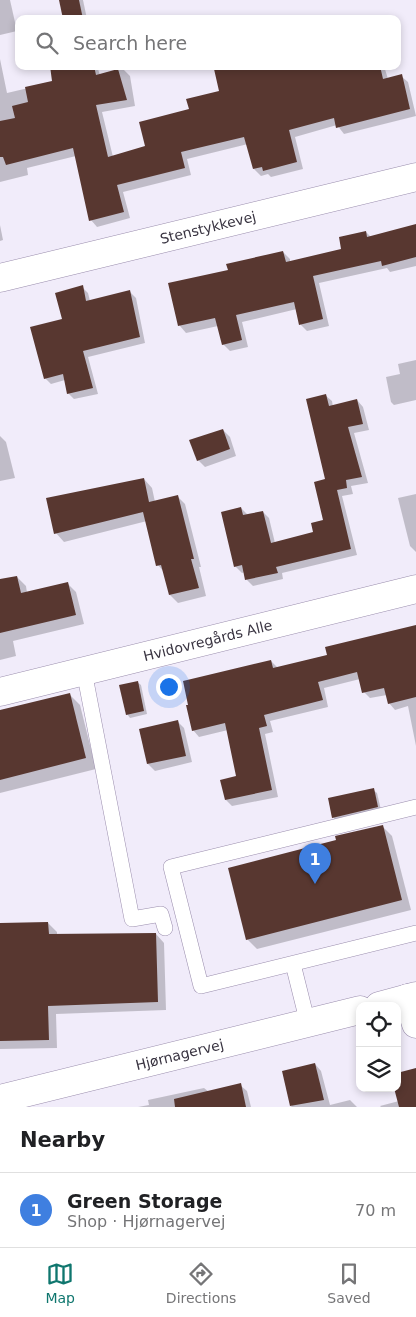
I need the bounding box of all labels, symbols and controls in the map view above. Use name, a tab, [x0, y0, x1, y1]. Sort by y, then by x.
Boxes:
search box	[15, 15, 401, 70]
icon: search	[33, 29, 61, 57]
text: Search here	[73, 32, 187, 54]
street label: Stenstykkevej	[158, 208, 258, 247]
street label: Hvidovregårds Alle	[142, 617, 274, 664]
your location	[156, 674, 182, 700]
pin: 1	[299, 843, 331, 884]
map controls	[356, 1002, 401, 1092]
button: locate	[356, 1002, 401, 1047]
street label: Hjørnagervej	[134, 1036, 225, 1073]
button: layers	[356, 1047, 401, 1092]
text: Nearby	[20, 1128, 105, 1152]
text: Green Storage	[67, 1190, 222, 1212]
text: 1	[30, 1201, 42, 1220]
text: 70 m	[355, 1201, 396, 1220]
text: Shop · Hjørnagervej	[67, 1212, 225, 1231]
tab: Map	[45, 1260, 75, 1306]
tab: Directions	[166, 1260, 236, 1306]
tab: Saved	[327, 1260, 371, 1306]

